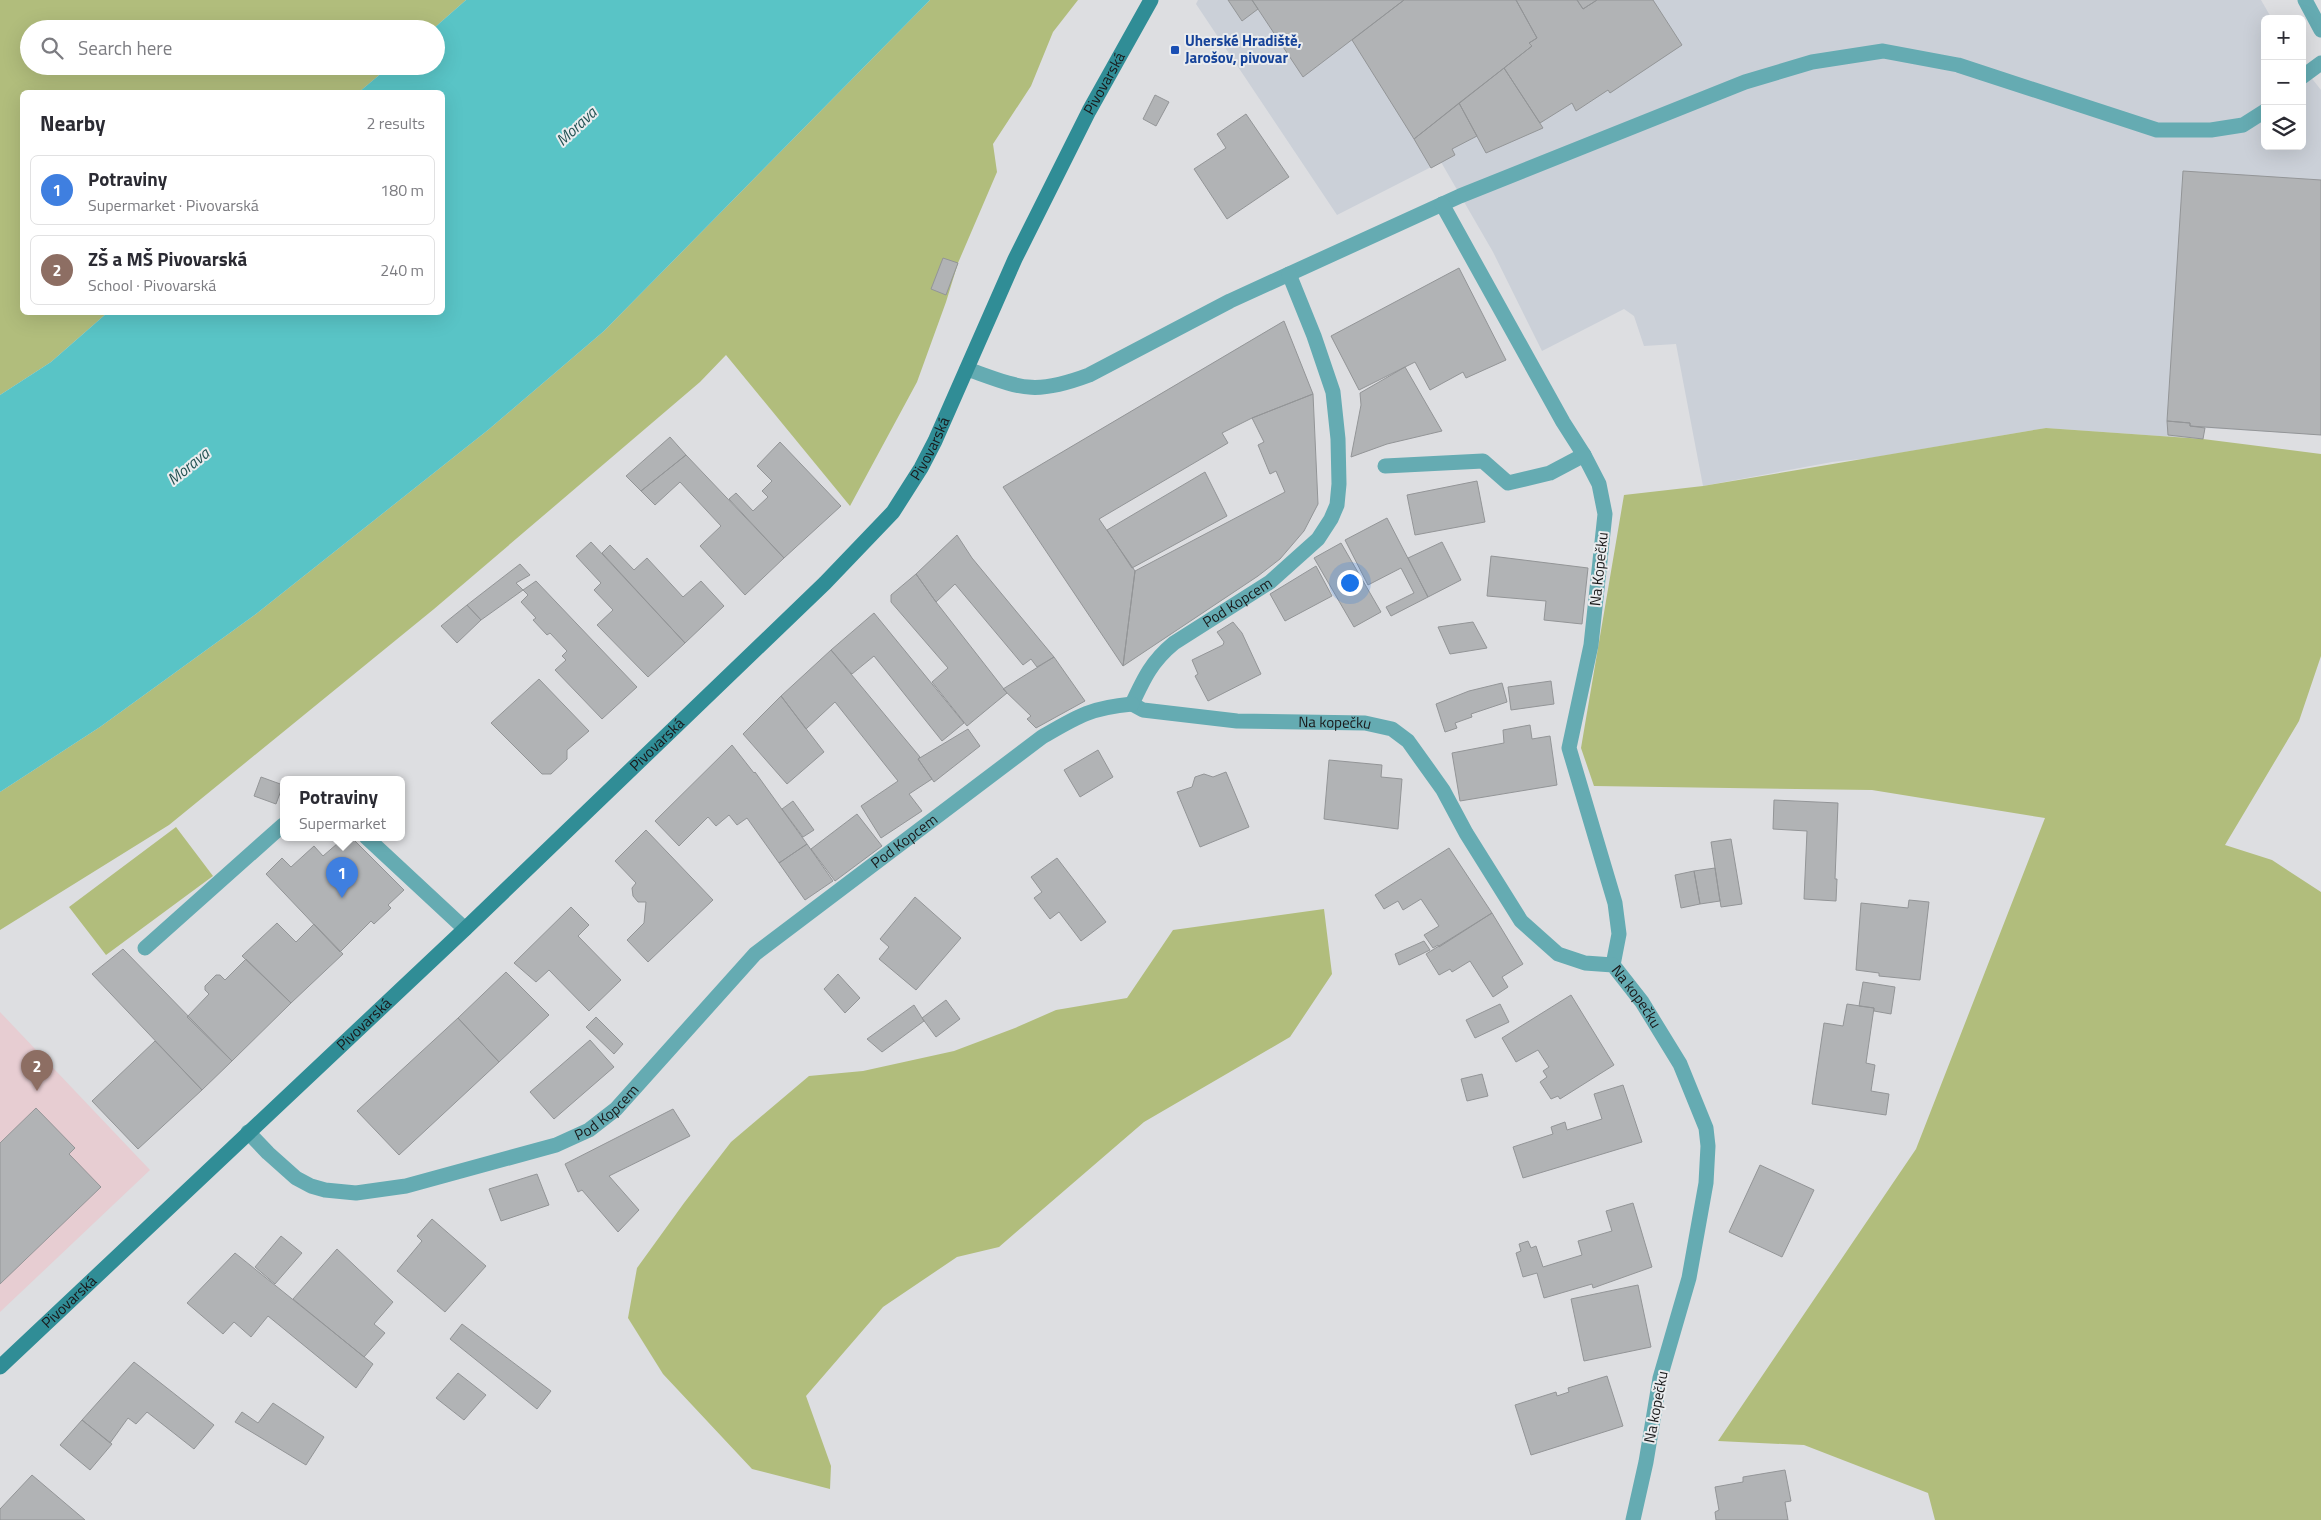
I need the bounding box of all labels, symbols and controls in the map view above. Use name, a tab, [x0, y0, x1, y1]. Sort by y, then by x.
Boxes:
map controls	[2261, 15, 2306, 150]
button: +	[2261, 15, 2306, 60]
search box	[20, 20, 445, 75]
place label: Uherské Hradiště, Jarošov, pivovar	[1185, 29, 1302, 69]
text: Search here	[78, 33, 172, 62]
icon: search	[38, 34, 66, 62]
marker: Uherské Hradiště, Jarošov, pivovar	[1169, 44, 1181, 56]
street label: Pivovarská	[1077, 47, 1131, 119]
button: −	[2261, 60, 2306, 105]
water label: Morava	[550, 100, 603, 151]
button: layers	[2261, 105, 2306, 150]
text: Nearby	[40, 107, 105, 139]
text: 2 results	[366, 111, 425, 135]
text: Potraviny	[88, 164, 167, 193]
text: 1	[53, 178, 61, 202]
text: 180 m	[380, 178, 424, 202]
text: Supermarket · Pivovarská	[88, 193, 259, 217]
text: ZŠ a MŠ Pivovarská	[88, 244, 247, 273]
text: 2	[53, 258, 61, 282]
text: 240 m	[380, 258, 424, 282]
text: School · Pivovarská	[88, 273, 216, 297]
street label: Pivovarská	[904, 413, 955, 485]
water label: Morava	[162, 441, 215, 490]
street label: Na Kopečku	[1583, 531, 1614, 607]
your location	[1337, 570, 1363, 596]
street label: Pod Kopcem	[1198, 571, 1277, 633]
street label: Na kopečku	[1298, 710, 1374, 735]
street label: Pivovarská	[624, 712, 690, 776]
popup	[280, 776, 405, 841]
text: Potraviny	[299, 782, 378, 811]
street label: Pod Kopcem	[866, 808, 942, 874]
text: Supermarket	[299, 811, 386, 835]
pin: 1	[326, 857, 358, 898]
street label: Na kopečku	[1606, 960, 1667, 1032]
street label: Pivovarská	[331, 992, 397, 1056]
pin: 2	[21, 1050, 53, 1091]
street label: Pod Kopcem	[571, 1079, 644, 1146]
street label: Pivovarská	[36, 1269, 102, 1333]
street label: Na kopečku	[1637, 1369, 1674, 1445]

